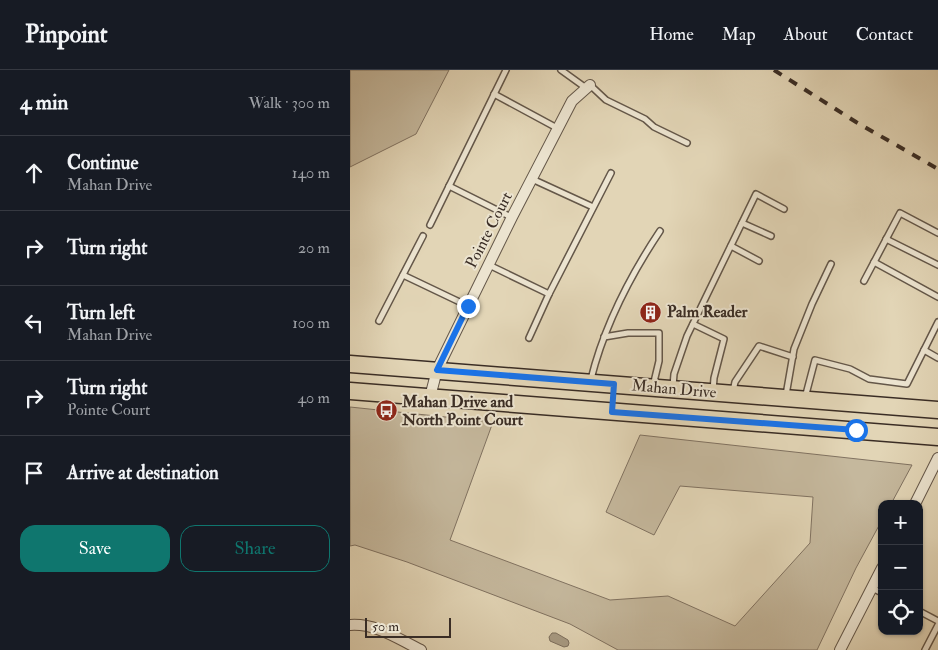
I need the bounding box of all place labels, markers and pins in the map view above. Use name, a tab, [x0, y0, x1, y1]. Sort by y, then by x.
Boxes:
building icon: Palm Reader	[639, 300, 663, 324]
place label: Palm Reader	[667, 302, 749, 322]
place label: Mahan Drive and North Point Court	[401, 392, 524, 430]
bus stop icon: Mahan Drive and North Point Court	[374, 399, 398, 423]

